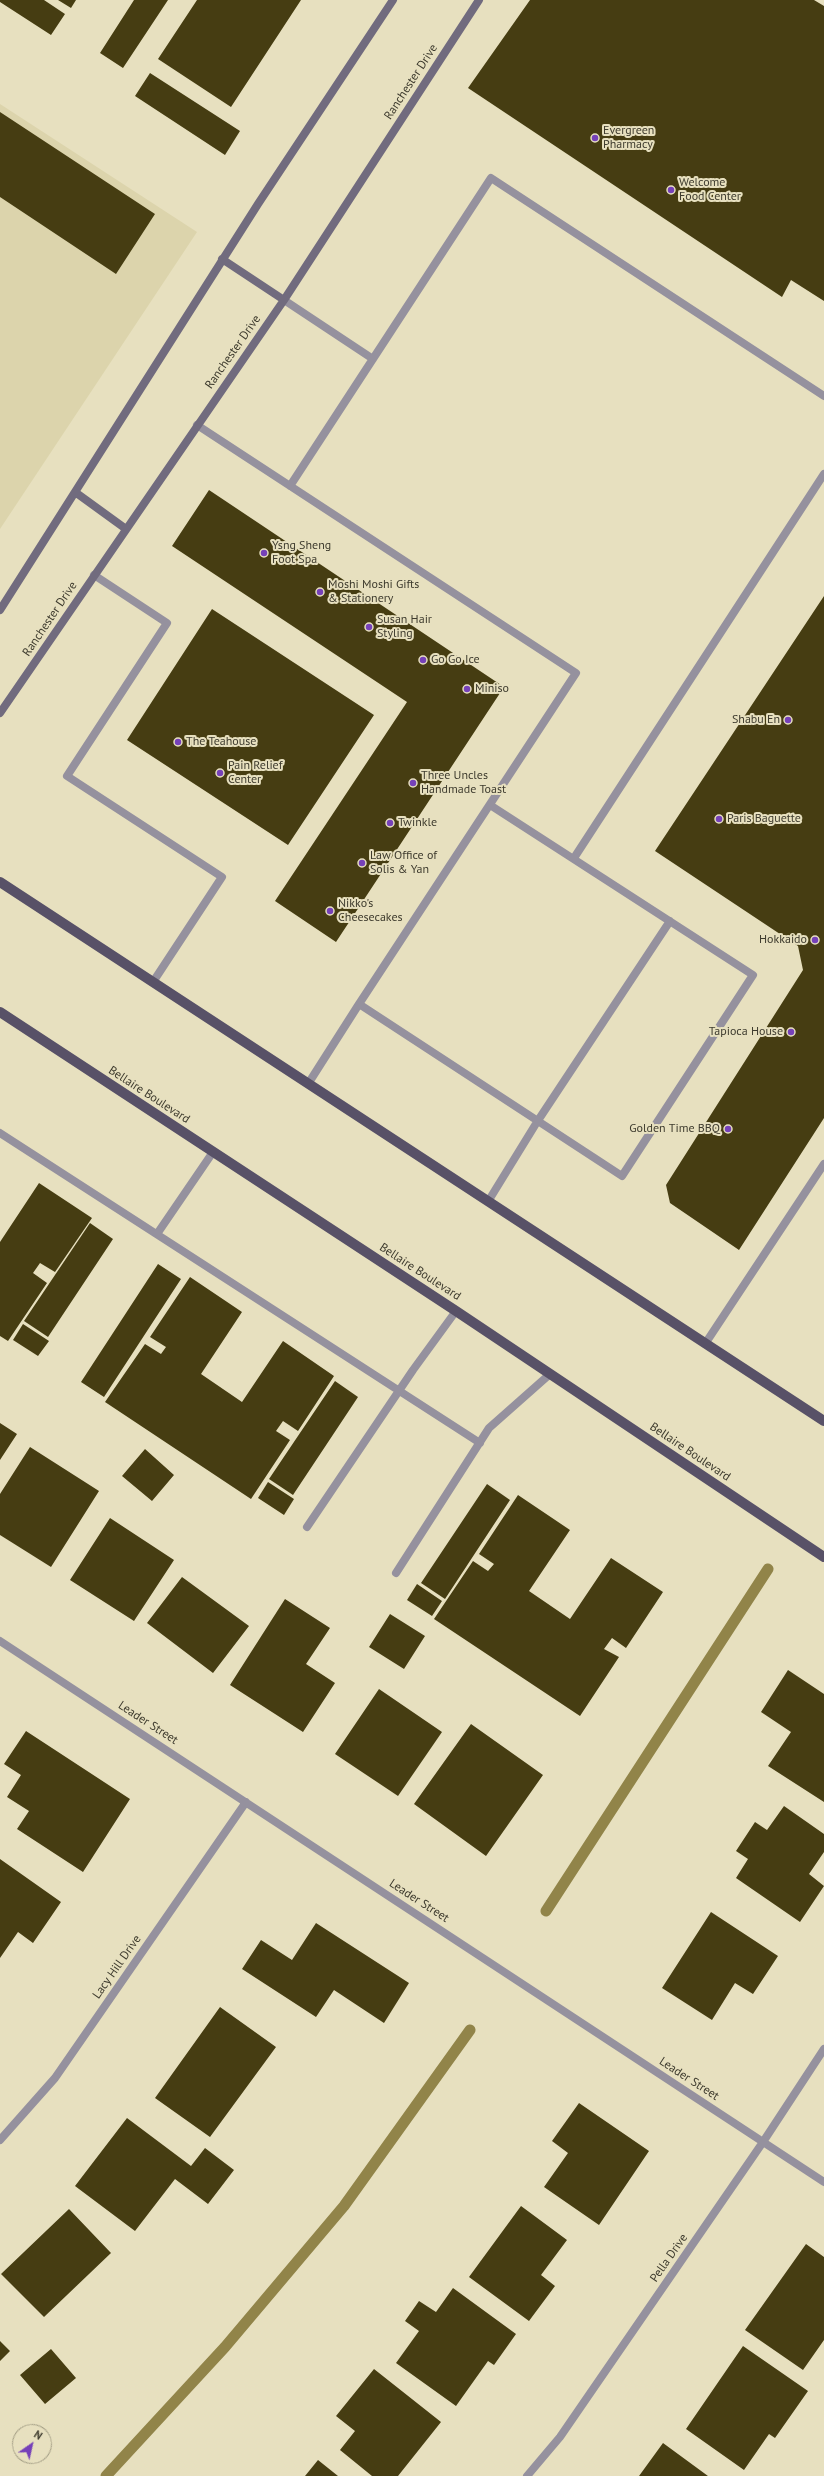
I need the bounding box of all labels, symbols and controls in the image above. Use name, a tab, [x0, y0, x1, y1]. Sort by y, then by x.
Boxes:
street label: Ranchester Drive	[381, 42, 441, 122]
place label: Evergreen Pharmacy	[603, 124, 654, 152]
marker: Evergreen Pharmacy	[590, 133, 600, 143]
place label: Welcome Food Center	[679, 176, 741, 204]
marker: Welcome Food Center	[666, 185, 676, 195]
street label: Ranchester Drive	[202, 312, 264, 392]
place label: Ysng Sheng Foot Spa	[272, 539, 331, 567]
marker: Ysng Sheng Foot Spa	[259, 548, 269, 558]
place label: Moshi Moshi Gifts & Stationery	[328, 578, 419, 606]
street label: Ranchester Drive	[20, 579, 80, 659]
marker: Moshi Moshi Gifts & Stationery	[315, 587, 325, 597]
place label: Susan Hair Styling	[377, 613, 432, 641]
marker: Susan Hair Styling	[364, 622, 374, 632]
place label: Go Go Ice	[431, 653, 480, 667]
marker: Go Go Ice	[418, 655, 428, 665]
place label: Miniso	[475, 682, 509, 696]
marker: Miniso	[462, 684, 472, 694]
place label: Shabu En	[732, 713, 780, 727]
marker: Shabu En	[783, 715, 793, 725]
place label: The Teahouse	[186, 735, 256, 749]
marker: The Teahouse	[173, 737, 183, 747]
place label: Pain Relief Center	[228, 759, 283, 787]
marker: Pain Relief Center	[215, 768, 225, 778]
place label: Three Uncles Handmade Toast	[421, 769, 506, 797]
marker: Three Uncles Handmade Toast	[408, 778, 418, 788]
place label: Paris Baguette	[727, 812, 801, 826]
marker: Paris Baguette	[714, 814, 724, 824]
place label: Twinkle	[398, 816, 437, 830]
marker: Twinkle	[385, 818, 395, 828]
place label: Law Office of Solis & Yan	[370, 849, 437, 877]
marker: Law Office of Solis & Yan	[357, 858, 367, 868]
place label: Nikko's Cheesecakes	[338, 897, 403, 925]
marker: Nikko's Cheesecakes	[325, 906, 335, 916]
place label: Hokkaido	[759, 933, 807, 947]
marker: Hokkaido	[810, 935, 820, 945]
place label: Tapioca House	[709, 1025, 783, 1039]
marker: Tapioca House	[786, 1027, 796, 1037]
street label: Bellaire Boulevard	[106, 1063, 192, 1127]
place label: Golden Time BBQ	[629, 1122, 720, 1136]
marker: Golden Time BBQ	[723, 1124, 733, 1134]
street label: Bellaire Boulevard	[377, 1240, 463, 1304]
street label: Bellaire Boulevard	[647, 1420, 733, 1484]
street label: Leader Street	[116, 1698, 180, 1748]
street label: Leader Street	[387, 1876, 451, 1926]
street label: Lacy Hill Drive	[90, 1932, 144, 2002]
street label: Leader Street	[657, 2054, 721, 2104]
street label: Pella Drive	[647, 2231, 691, 2285]
north arrow	[12, 2424, 52, 2464]
text: N	[31, 2427, 45, 2443]

